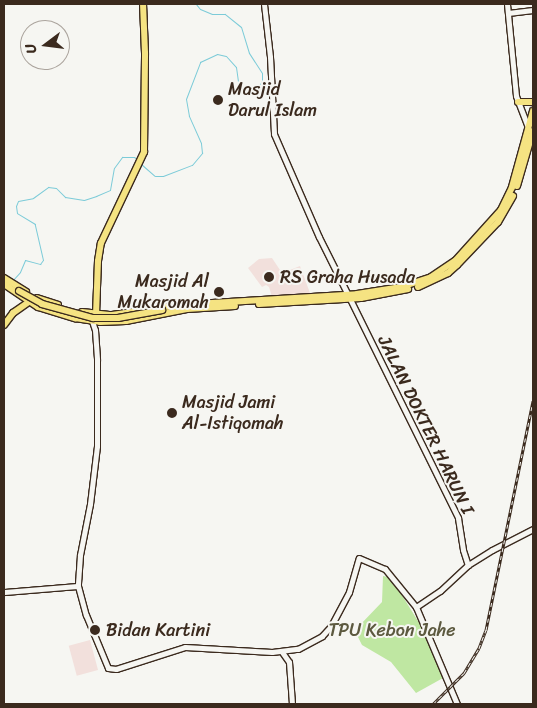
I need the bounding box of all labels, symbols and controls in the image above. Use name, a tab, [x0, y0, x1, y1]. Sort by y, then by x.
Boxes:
north arrow	[20, 20, 70, 70]
text: U	[18, 41, 44, 56]
place label: Masjid Darul Islam	[228, 79, 318, 122]
marker: Masjid Darul Islam	[212, 94, 224, 106]
place label: RS Graha Husada	[280, 266, 416, 288]
marker: RS Graha Husada	[262, 270, 276, 284]
place label: Masjid Al Mukaromah	[117, 271, 209, 314]
marker: Masjid Al Mukaromah	[213, 286, 225, 298]
street label: JALAN DOKTER HARUN I	[373, 332, 479, 518]
place label: Masjid Jami Al-Istiqomah	[182, 392, 284, 434]
marker: Masjid Jami Al-Istiqomah	[166, 407, 178, 419]
place label: Bidan Kartini	[106, 619, 210, 641]
park label: TPU Kebon Jahe	[329, 619, 455, 641]
marker: Bidan Kartini	[88, 623, 102, 637]

